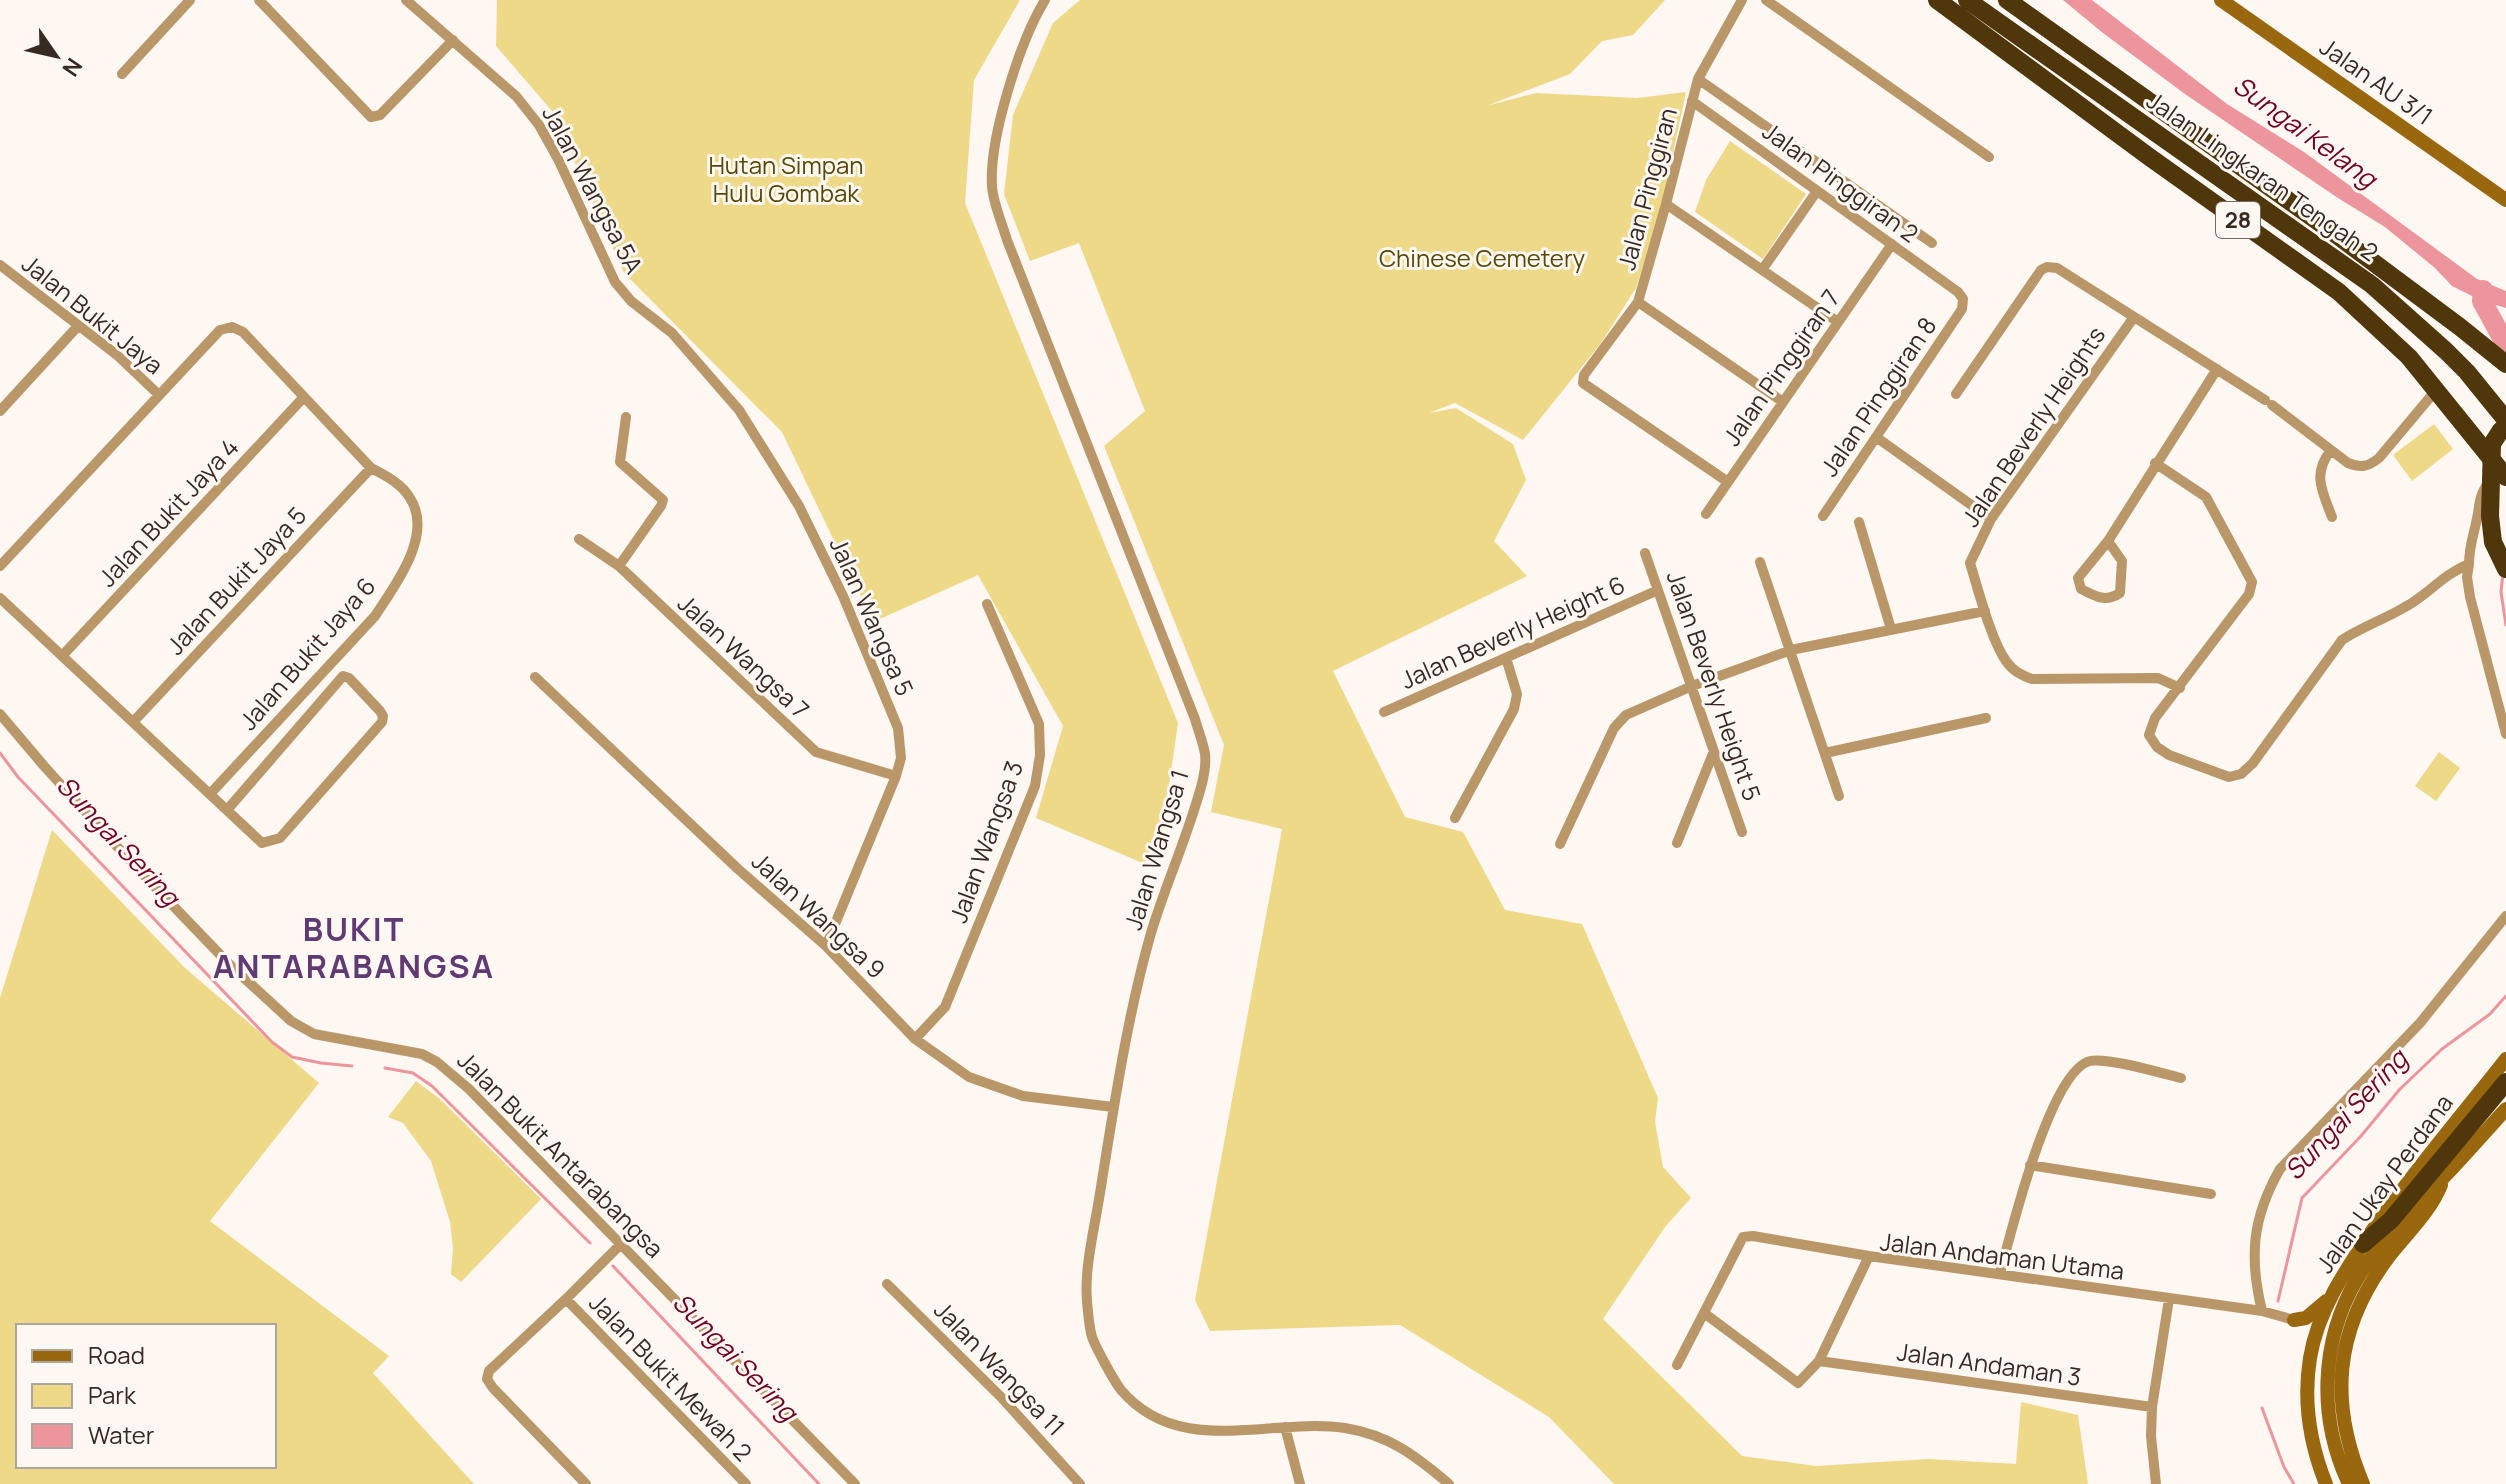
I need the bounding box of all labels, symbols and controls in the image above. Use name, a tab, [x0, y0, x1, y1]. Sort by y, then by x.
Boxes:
north arrow	[16, 16, 96, 96]
street label: Jalan AU 3/1	[2314, 30, 2440, 132]
text: N	[56, 52, 89, 82]
water label: Sungai Kelang	[2227, 67, 2387, 197]
street label: Jalan Lingkaran Tengah 2	[2141, 83, 2385, 268]
street label: Jalan Wangsa 5A	[535, 100, 651, 279]
street label: Jalan Pinggiran	[1609, 104, 1684, 273]
street label: Jalan Pinggiran 2	[1756, 114, 1925, 250]
park label: Hutan Simpan Hulu Gombak	[708, 148, 864, 209]
road number: 28	[2216, 202, 2260, 238]
park label: Chinese Cemetery	[1379, 241, 1585, 274]
street label: Jalan Bukit Jaya	[15, 247, 170, 381]
street label: Jalan Pinggiran 7	[1715, 283, 1847, 452]
street label: Jalan Pinggiran 8	[1812, 310, 1943, 482]
street label: Jalan Beverly Heights	[1953, 320, 2112, 533]
street label: Jalan Bukit Jaya 4	[91, 431, 245, 593]
street label: Jalan Bukit Jaya 5	[159, 499, 313, 661]
street label: Jalan Wangsa 5	[823, 532, 922, 701]
street label: Jalan Beverly Height 5	[1660, 566, 1769, 805]
street label: Jalan Beverly Height 6	[1395, 567, 1630, 696]
street label: Jalan Bukit Jaya 6	[231, 570, 382, 736]
street label: Jalan Wangsa 7	[671, 586, 817, 725]
street label: Jalan Wangsa 3	[941, 756, 1030, 927]
street label: Jalan Wangsa 1	[1116, 765, 1196, 934]
water label: Sungai Sering	[49, 768, 190, 915]
street label: Jalan Wangsa 9	[745, 844, 893, 985]
district label: BUKIT ANTARABANGSA	[213, 907, 495, 988]
water label: Sungai Sering	[2276, 1040, 2417, 1187]
street label: Jalan Bukit Antarabangsa	[451, 1044, 671, 1264]
street label: Jalan Ukay Perdana	[2308, 1087, 2460, 1279]
street label: Jalan Andaman Utama	[1878, 1224, 2126, 1287]
water label: Sungai Sering	[665, 1284, 808, 1430]
street label: Jalan Bukit Mewah 2	[583, 1286, 760, 1468]
street label: Jalan Wangsa 11	[927, 1294, 1073, 1442]
legend	[16, 1324, 276, 1468]
street label: Jalan Andaman 3	[1895, 1334, 2083, 1393]
text: Road	[88, 1338, 145, 1371]
text: Park	[88, 1378, 137, 1411]
text: Water	[88, 1418, 155, 1451]

